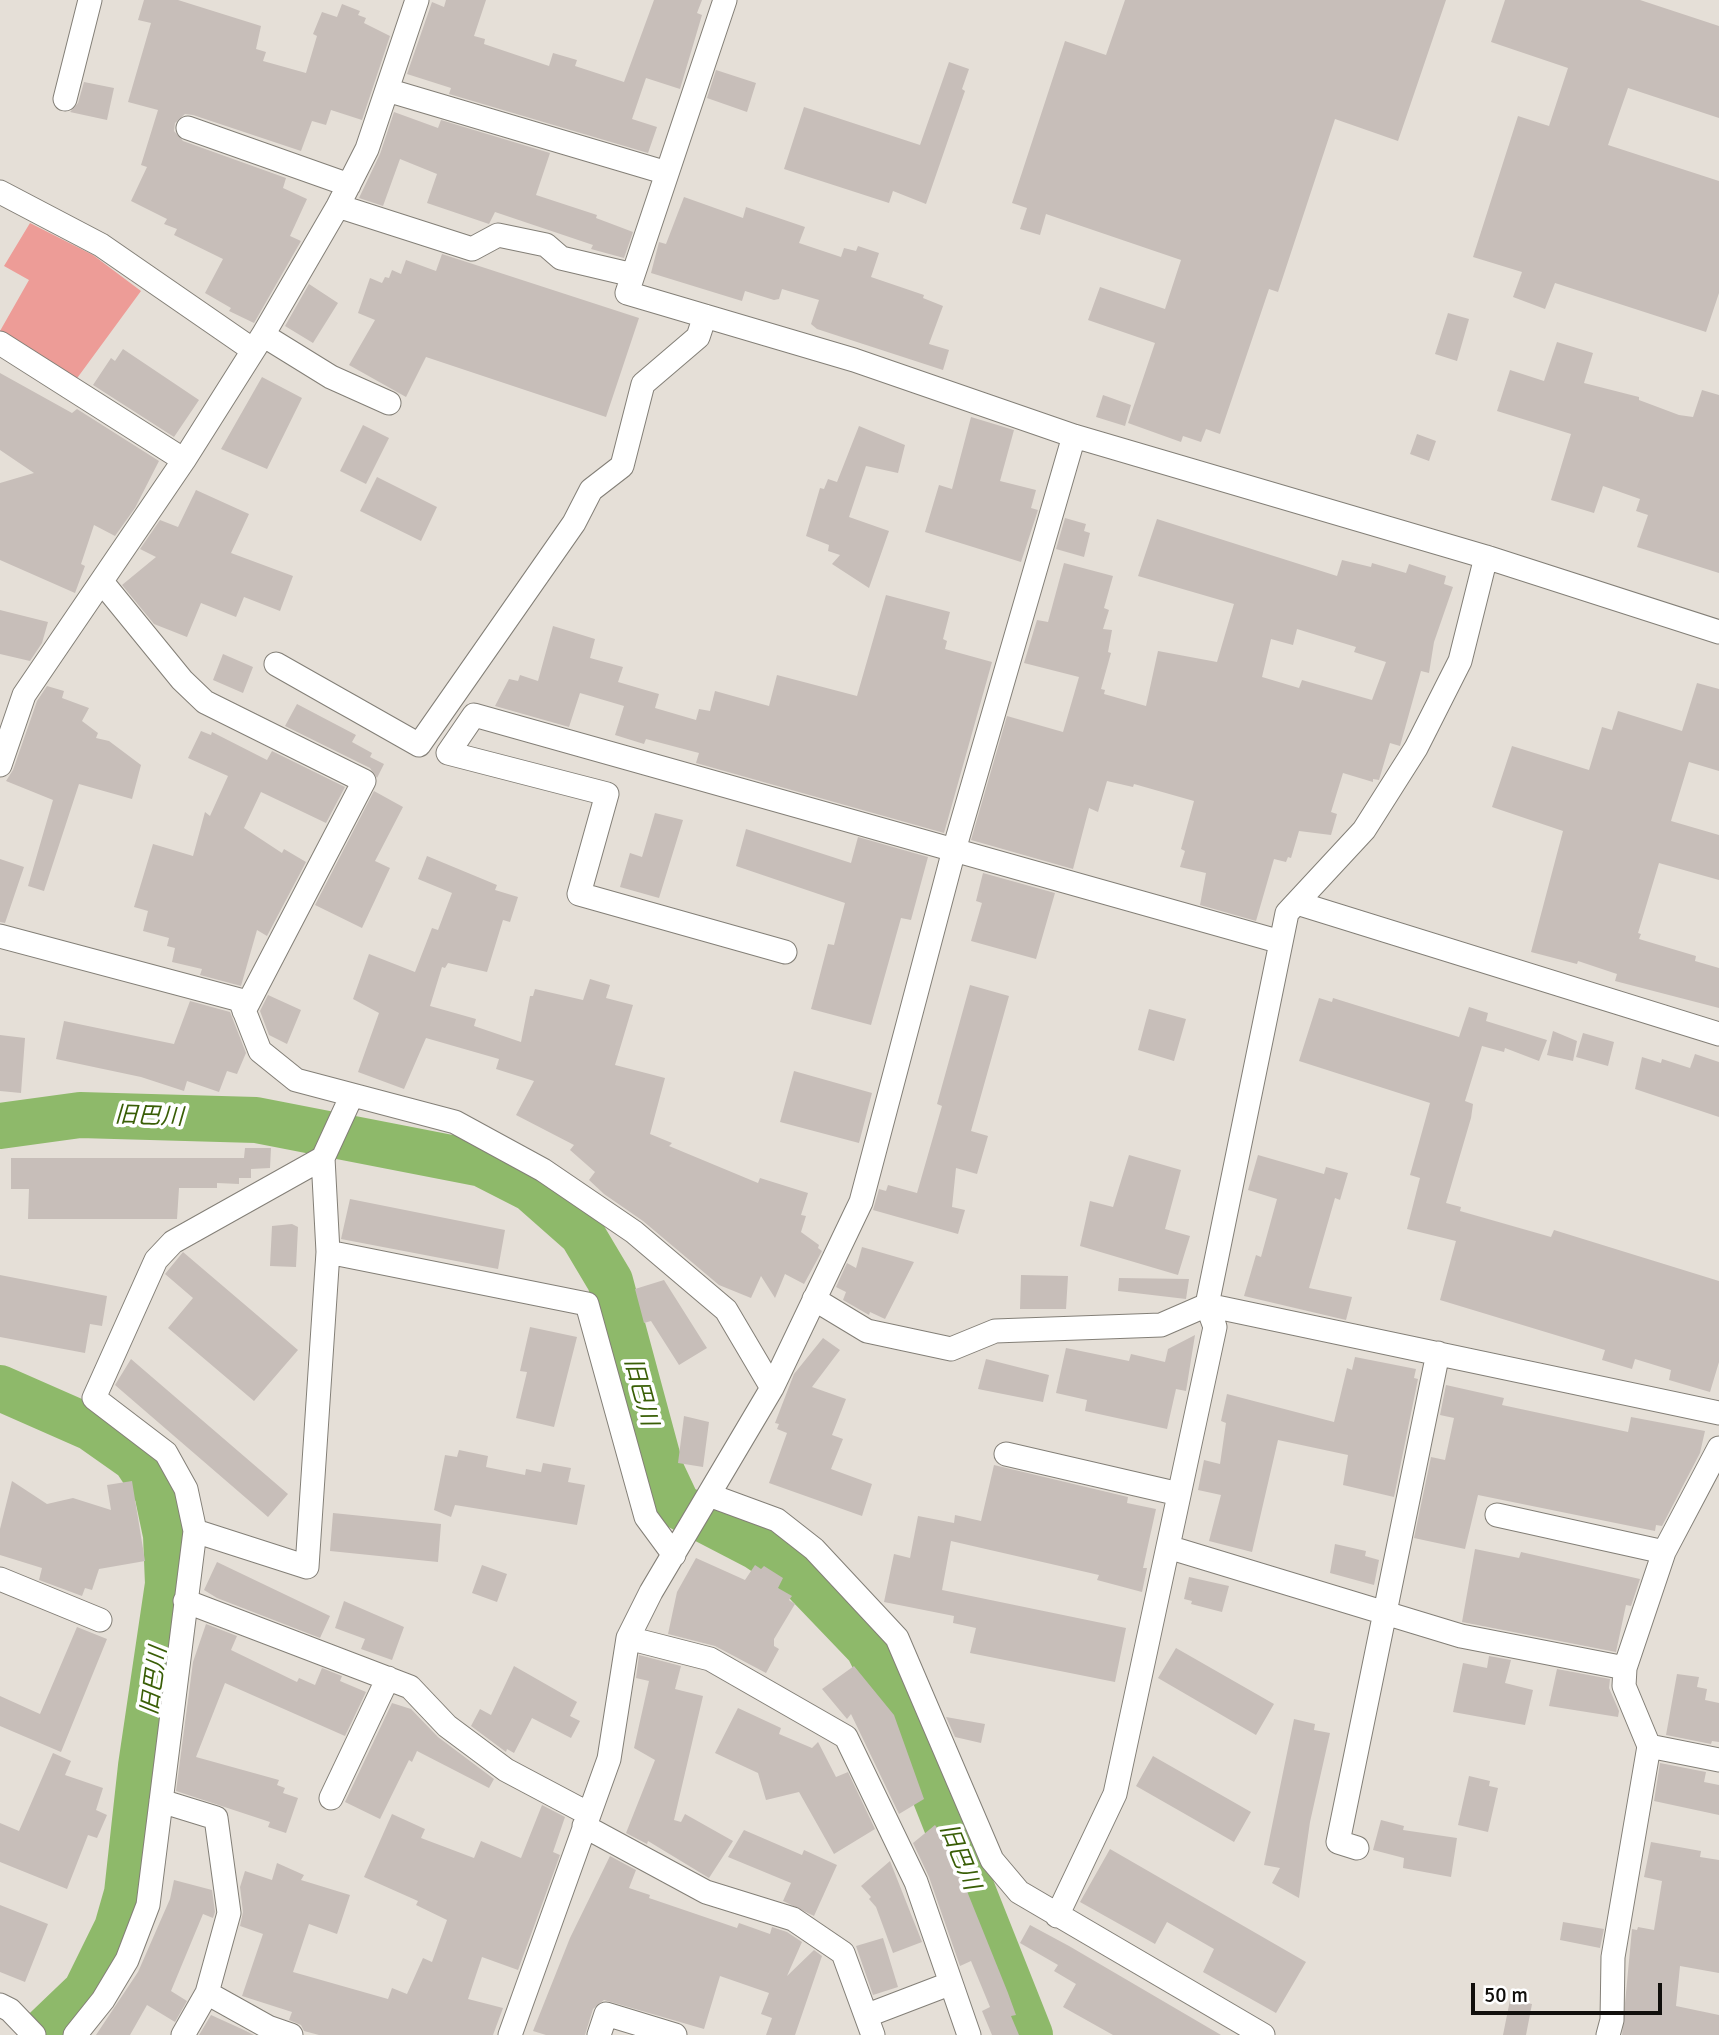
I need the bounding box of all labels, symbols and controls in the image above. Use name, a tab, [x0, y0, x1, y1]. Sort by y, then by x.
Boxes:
water label: 旧巴川	[114, 1102, 184, 1132]
water label: 旧巴川	[618, 1355, 662, 1429]
water label: 旧巴川	[137, 1645, 173, 1717]
water label: 旧巴川	[933, 1820, 985, 1894]
scale bar	[1474, 1968, 1665, 2012]
text: 50 m	[1484, 1982, 1528, 2008]

